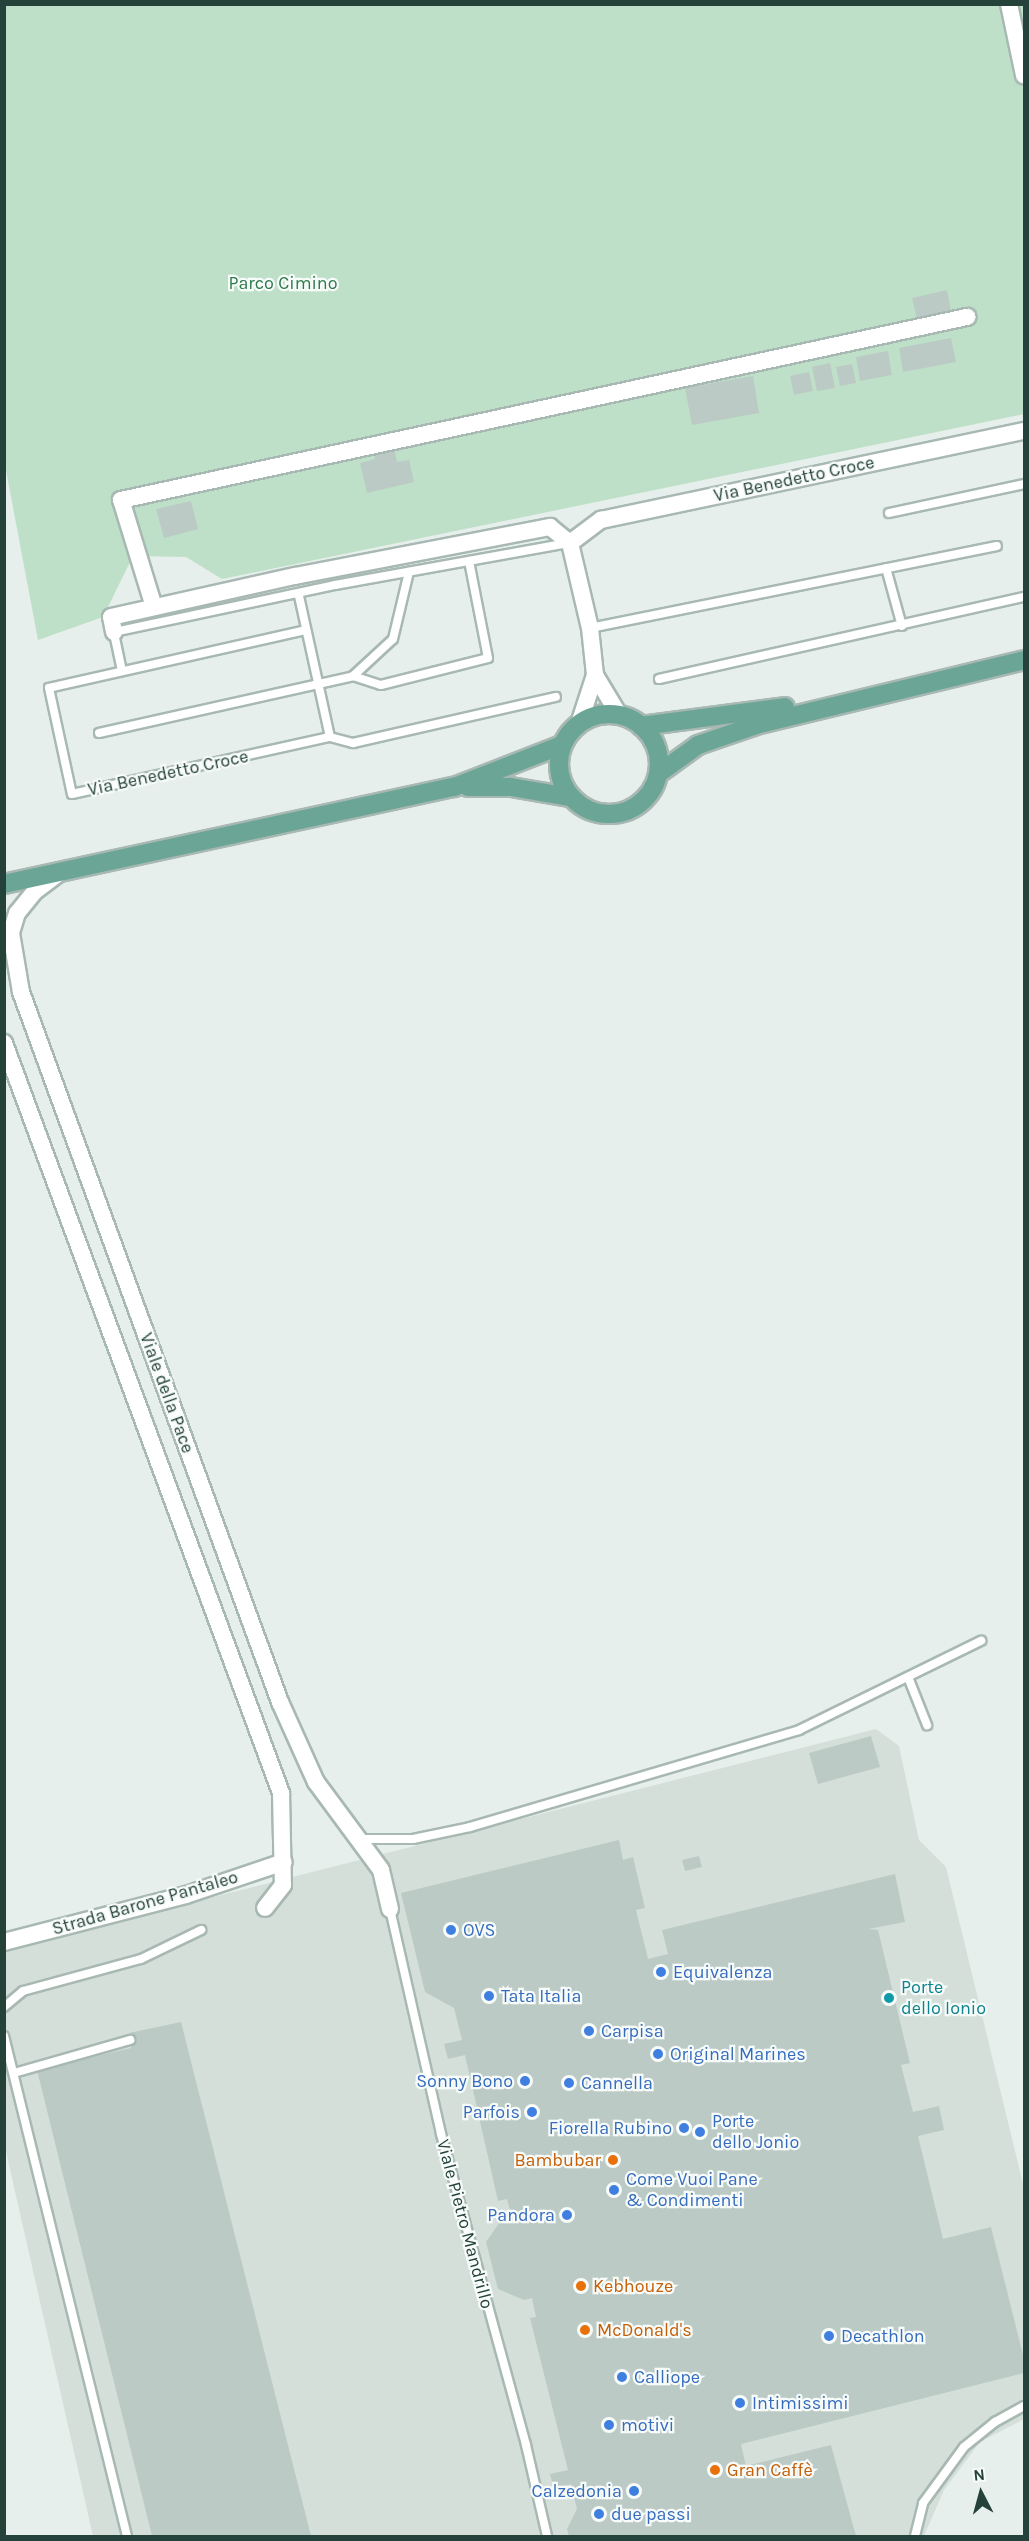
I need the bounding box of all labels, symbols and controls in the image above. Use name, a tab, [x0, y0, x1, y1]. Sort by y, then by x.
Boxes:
park label: Parco Cimino	[228, 272, 338, 294]
street label: Via Benedetto Croce	[712, 451, 876, 507]
street label: Via Benedetto Croce	[86, 745, 250, 801]
street label: Viale della Pace	[135, 1330, 199, 1456]
street label: Strada Barone Pantaleo	[50, 1866, 240, 1940]
place label: OVS	[463, 1919, 495, 1941]
marker: OVS	[444, 1923, 458, 1937]
place label: Equivalenza	[673, 1961, 772, 1983]
marker: Equivalenza	[654, 1965, 668, 1979]
place label: Porte dello Ionio	[901, 1977, 986, 2020]
place label: Tata Italia	[501, 1985, 581, 2007]
marker: Tata Italia	[482, 1989, 496, 2003]
marker: Porte dello Ionio	[882, 1991, 896, 2005]
place label: Carpisa	[601, 2020, 664, 2042]
marker: Carpisa	[582, 2024, 596, 2038]
place label: Original Marines	[670, 2043, 806, 2065]
marker: Original Marines	[651, 2047, 665, 2061]
place label: Sonny Bono	[416, 2070, 513, 2092]
place label: Cannella	[581, 2072, 653, 2094]
marker: Sonny Bono	[518, 2074, 532, 2088]
marker: Cannella	[562, 2076, 576, 2090]
place label: Parfois	[463, 2101, 520, 2123]
marker: Parfois	[525, 2105, 539, 2119]
place label: Porte dello Jonio	[712, 2111, 799, 2154]
place label: Fiorella Rubino	[549, 2117, 672, 2139]
marker: Fiorella Rubino	[677, 2121, 691, 2135]
marker: Porte dello Jonio	[693, 2125, 707, 2139]
street label: Viale Pietro Mandrillo	[432, 2137, 498, 2311]
place label: Bambubar	[514, 2149, 601, 2171]
marker: Bambubar	[606, 2153, 620, 2167]
place label: Come Vuoi Pane & Condimenti	[626, 2169, 758, 2212]
marker: Come Vuoi Pane & Condimenti	[607, 2183, 621, 2197]
place label: Pandora	[487, 2204, 555, 2226]
marker: Pandora	[560, 2208, 574, 2222]
place label: Kebhouze	[593, 2275, 673, 2297]
marker: Kebhouze	[574, 2279, 588, 2293]
place label: McDonald's	[597, 2319, 692, 2341]
marker: McDonald's	[578, 2323, 592, 2337]
place label: Decathlon	[841, 2325, 925, 2347]
marker: Decathlon	[822, 2329, 836, 2343]
place label: Calliope	[634, 2366, 700, 2388]
marker: Calliope	[615, 2370, 629, 2384]
place label: Intimissimi	[752, 2392, 849, 2414]
marker: Intimissimi	[733, 2396, 747, 2410]
place label: motivi	[621, 2414, 674, 2436]
marker: motivi	[602, 2418, 616, 2432]
place label: Gran Caffè	[727, 2459, 813, 2481]
marker: Gran Caffè	[708, 2463, 722, 2477]
north arrow	[951, 2463, 1011, 2523]
text: N	[972, 2465, 986, 2485]
place label: Calzedonia	[532, 2480, 622, 2502]
marker: Calzedonia	[627, 2484, 641, 2498]
place label: due passi	[611, 2503, 691, 2525]
marker: due passi	[592, 2507, 606, 2521]

